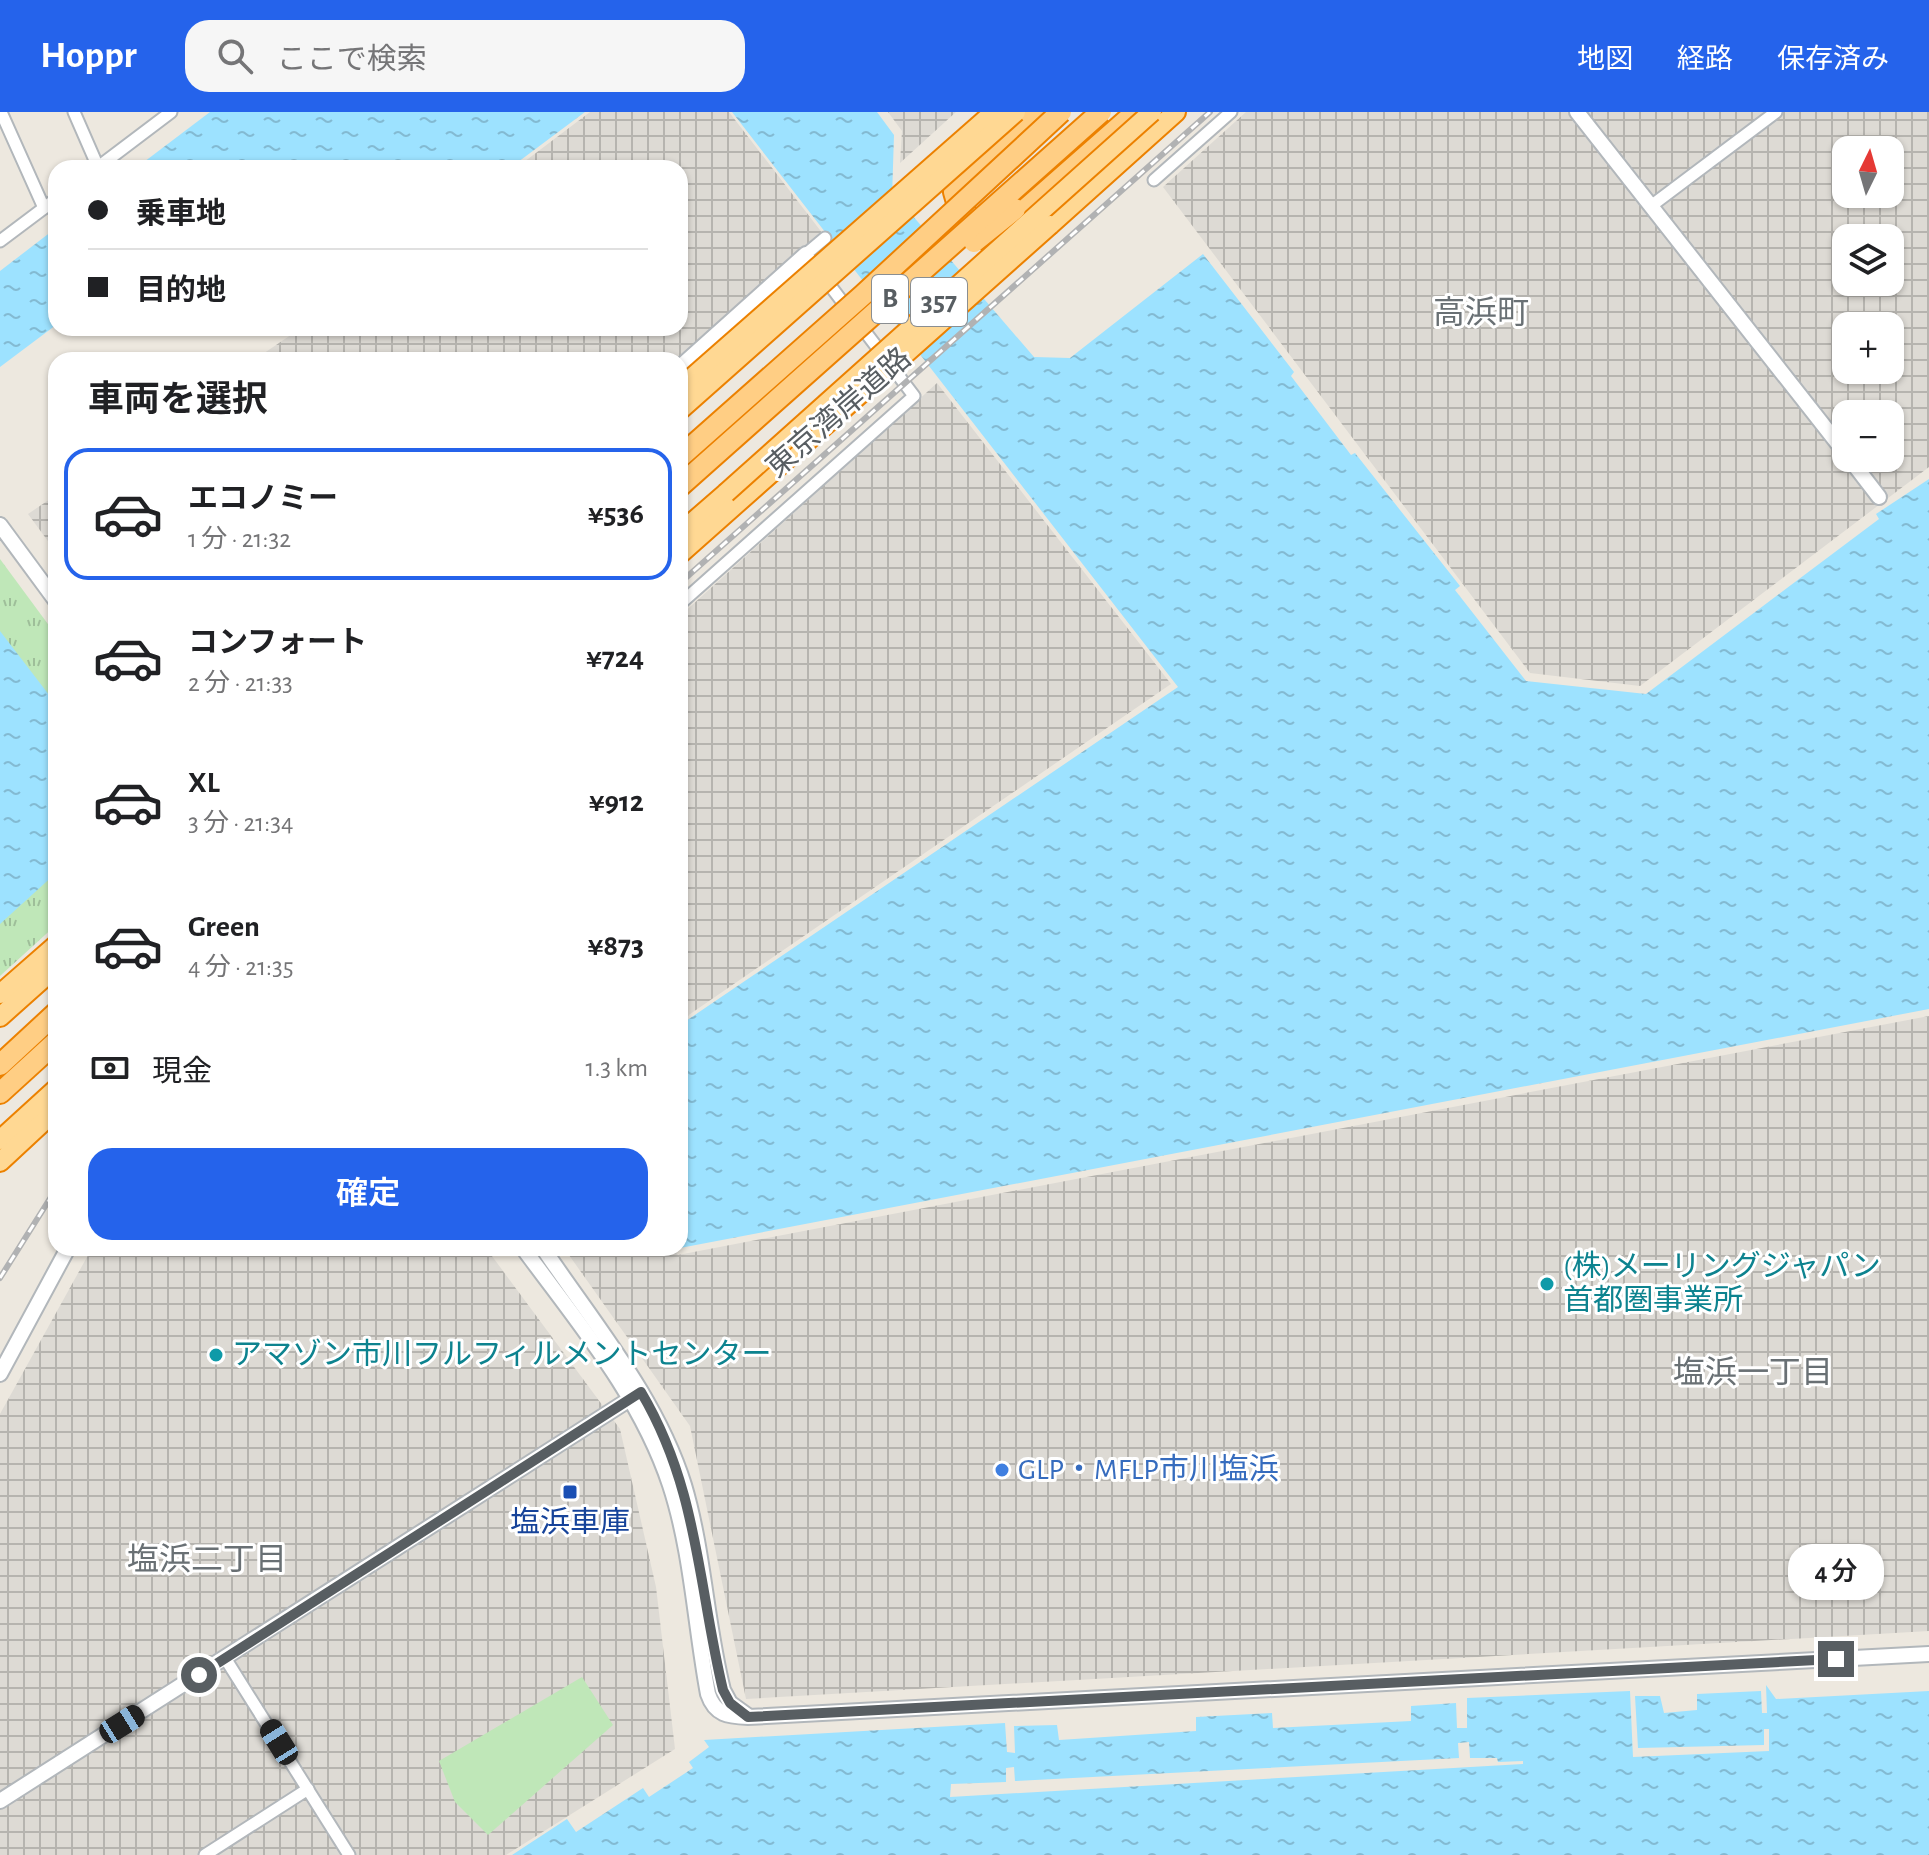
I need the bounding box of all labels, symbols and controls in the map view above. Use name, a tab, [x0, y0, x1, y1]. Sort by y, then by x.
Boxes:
search box	[185, 20, 745, 92]
icon: search	[213, 34, 257, 78]
text: Hoppr	[40, 37, 137, 75]
text: ここで検索	[277, 45, 427, 75]
text: 地図	[1577, 46, 1633, 74]
text: 経路	[1677, 46, 1733, 74]
text: 保存済み	[1777, 46, 1889, 74]
north arrow	[1832, 136, 1904, 208]
map controls	[1832, 136, 1904, 472]
text: 乗車地	[136, 199, 226, 229]
button: layers	[1832, 224, 1904, 296]
road number: B	[872, 275, 908, 323]
text: 目的地	[136, 276, 226, 306]
road number: 357	[911, 278, 967, 326]
district label: 高浜町	[1433, 295, 1529, 329]
button: +	[1832, 312, 1904, 384]
street label: 東京湾岸道路	[760, 341, 917, 483]
text: 車両を選択	[88, 382, 268, 418]
button: −	[1832, 400, 1904, 472]
icon: car	[92, 478, 164, 550]
text: エコノミー	[188, 484, 338, 514]
text: ¥536	[588, 499, 644, 529]
text: 1 分 · 21:32	[188, 526, 291, 552]
icon: car	[92, 622, 164, 694]
text: コンフォート	[188, 628, 367, 658]
text: ¥724	[586, 643, 644, 673]
text: 2 分 · 21:33	[188, 670, 293, 696]
icon: car	[92, 766, 164, 838]
text: XL	[188, 768, 220, 798]
text: ¥912	[589, 787, 644, 817]
text: 3 分 · 21:34	[188, 810, 293, 836]
icon: car	[92, 910, 164, 982]
text: Green	[188, 912, 260, 942]
text: ¥873	[588, 931, 644, 961]
text: 4 分 · 21:35	[188, 954, 294, 980]
icon: cash	[88, 1046, 132, 1090]
text: 1.3 km	[585, 1055, 648, 1081]
text: 現金	[152, 1057, 212, 1087]
button: 確定	[88, 1148, 648, 1240]
place label: (株)メーリングジャパン 首都圏事業所	[1563, 1250, 1881, 1316]
marker: (株)メーリングジャパン 首都圏事業所	[1538, 1275, 1556, 1293]
place label: アマゾン市川フルフィルメントセンター	[232, 1338, 771, 1370]
marker: アマゾン市川フルフィルメントセンター	[207, 1346, 225, 1364]
district label: 塩浜一丁目	[1673, 1356, 1833, 1389]
place label: GLP・MFLP市川塩浜	[1018, 1453, 1279, 1485]
marker: GLP・MFLP市川塩浜	[993, 1461, 1011, 1479]
marker: 塩浜車庫	[561, 1483, 579, 1501]
place label: 塩浜車庫	[510, 1506, 630, 1538]
district label: 塩浜二丁目	[127, 1543, 287, 1576]
callout: 4 分	[1788, 1543, 1884, 1599]
text: 4 分	[1814, 1559, 1858, 1585]
route end	[1818, 1641, 1854, 1677]
route start	[181, 1657, 217, 1693]
car	[95, 1701, 149, 1747]
car	[256, 1715, 302, 1769]

